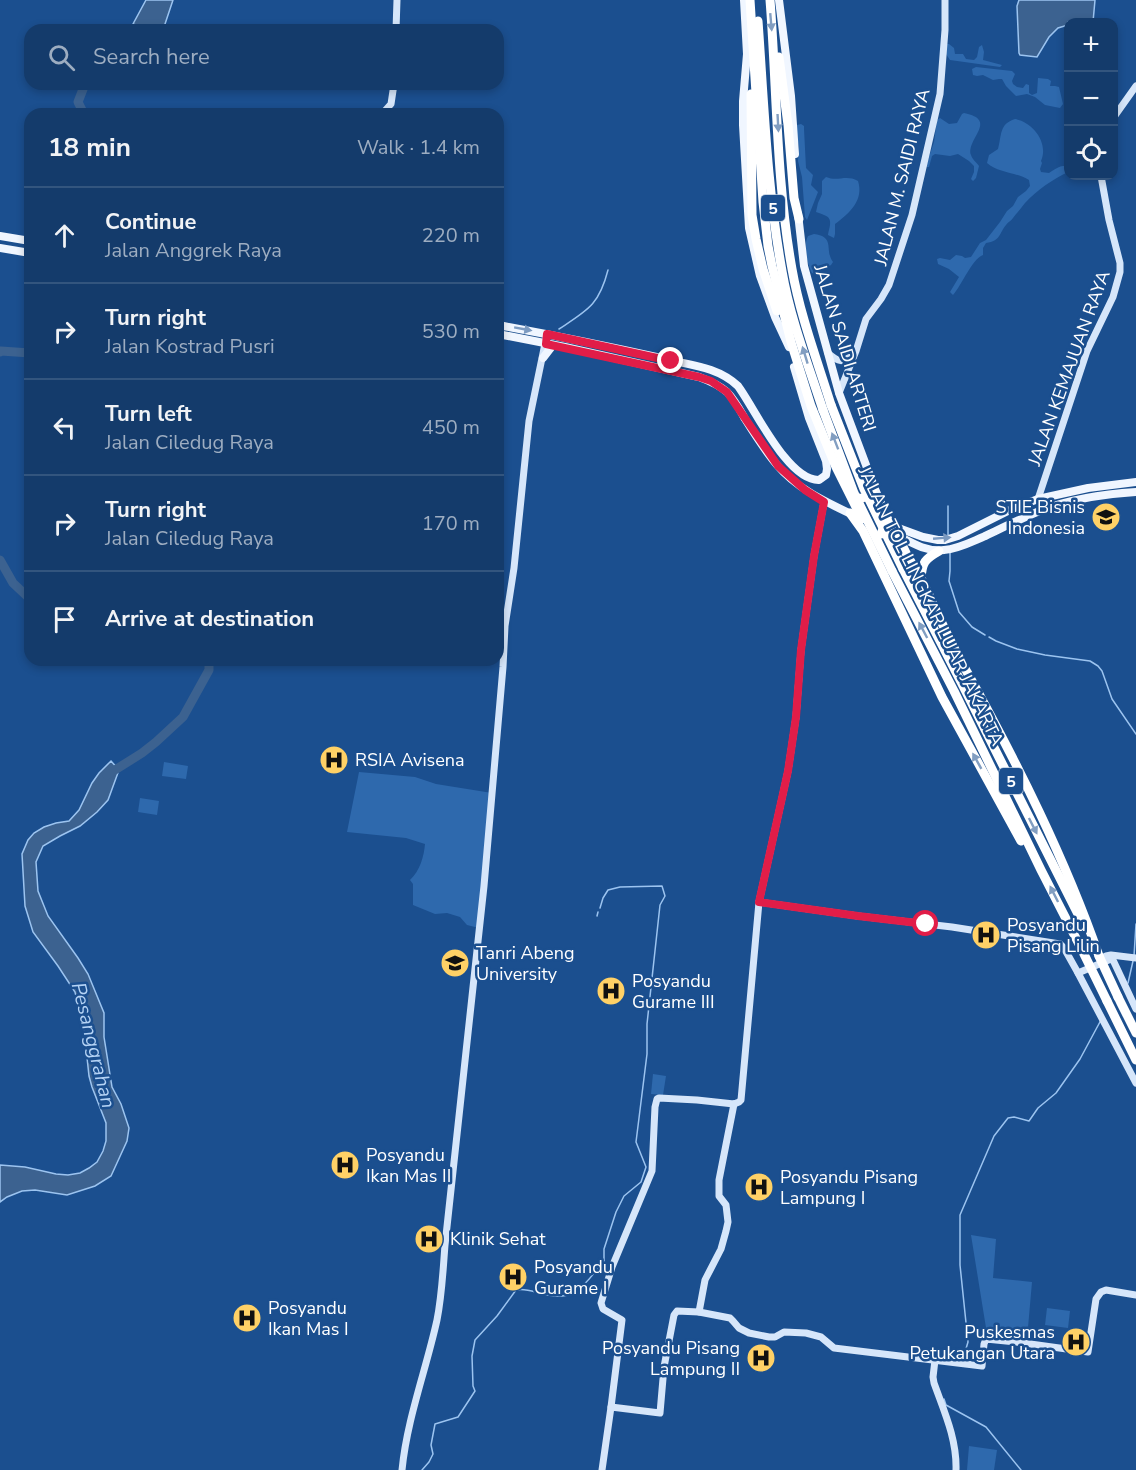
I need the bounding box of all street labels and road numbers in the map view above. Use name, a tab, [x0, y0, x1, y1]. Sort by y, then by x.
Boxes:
street label: JALAN M. SAIDI RAYA	[868, 86, 936, 269]
road number: 5	[761, 195, 785, 221]
street label: JALAN SAIDI ARTERI	[808, 261, 882, 435]
street label: JALAN KEMAJUAN RAYA	[1022, 267, 1116, 470]
street label: JALAN TOL LINGKAR LUAR JAKARTA	[852, 461, 1009, 750]
road number: 5	[999, 768, 1023, 794]

